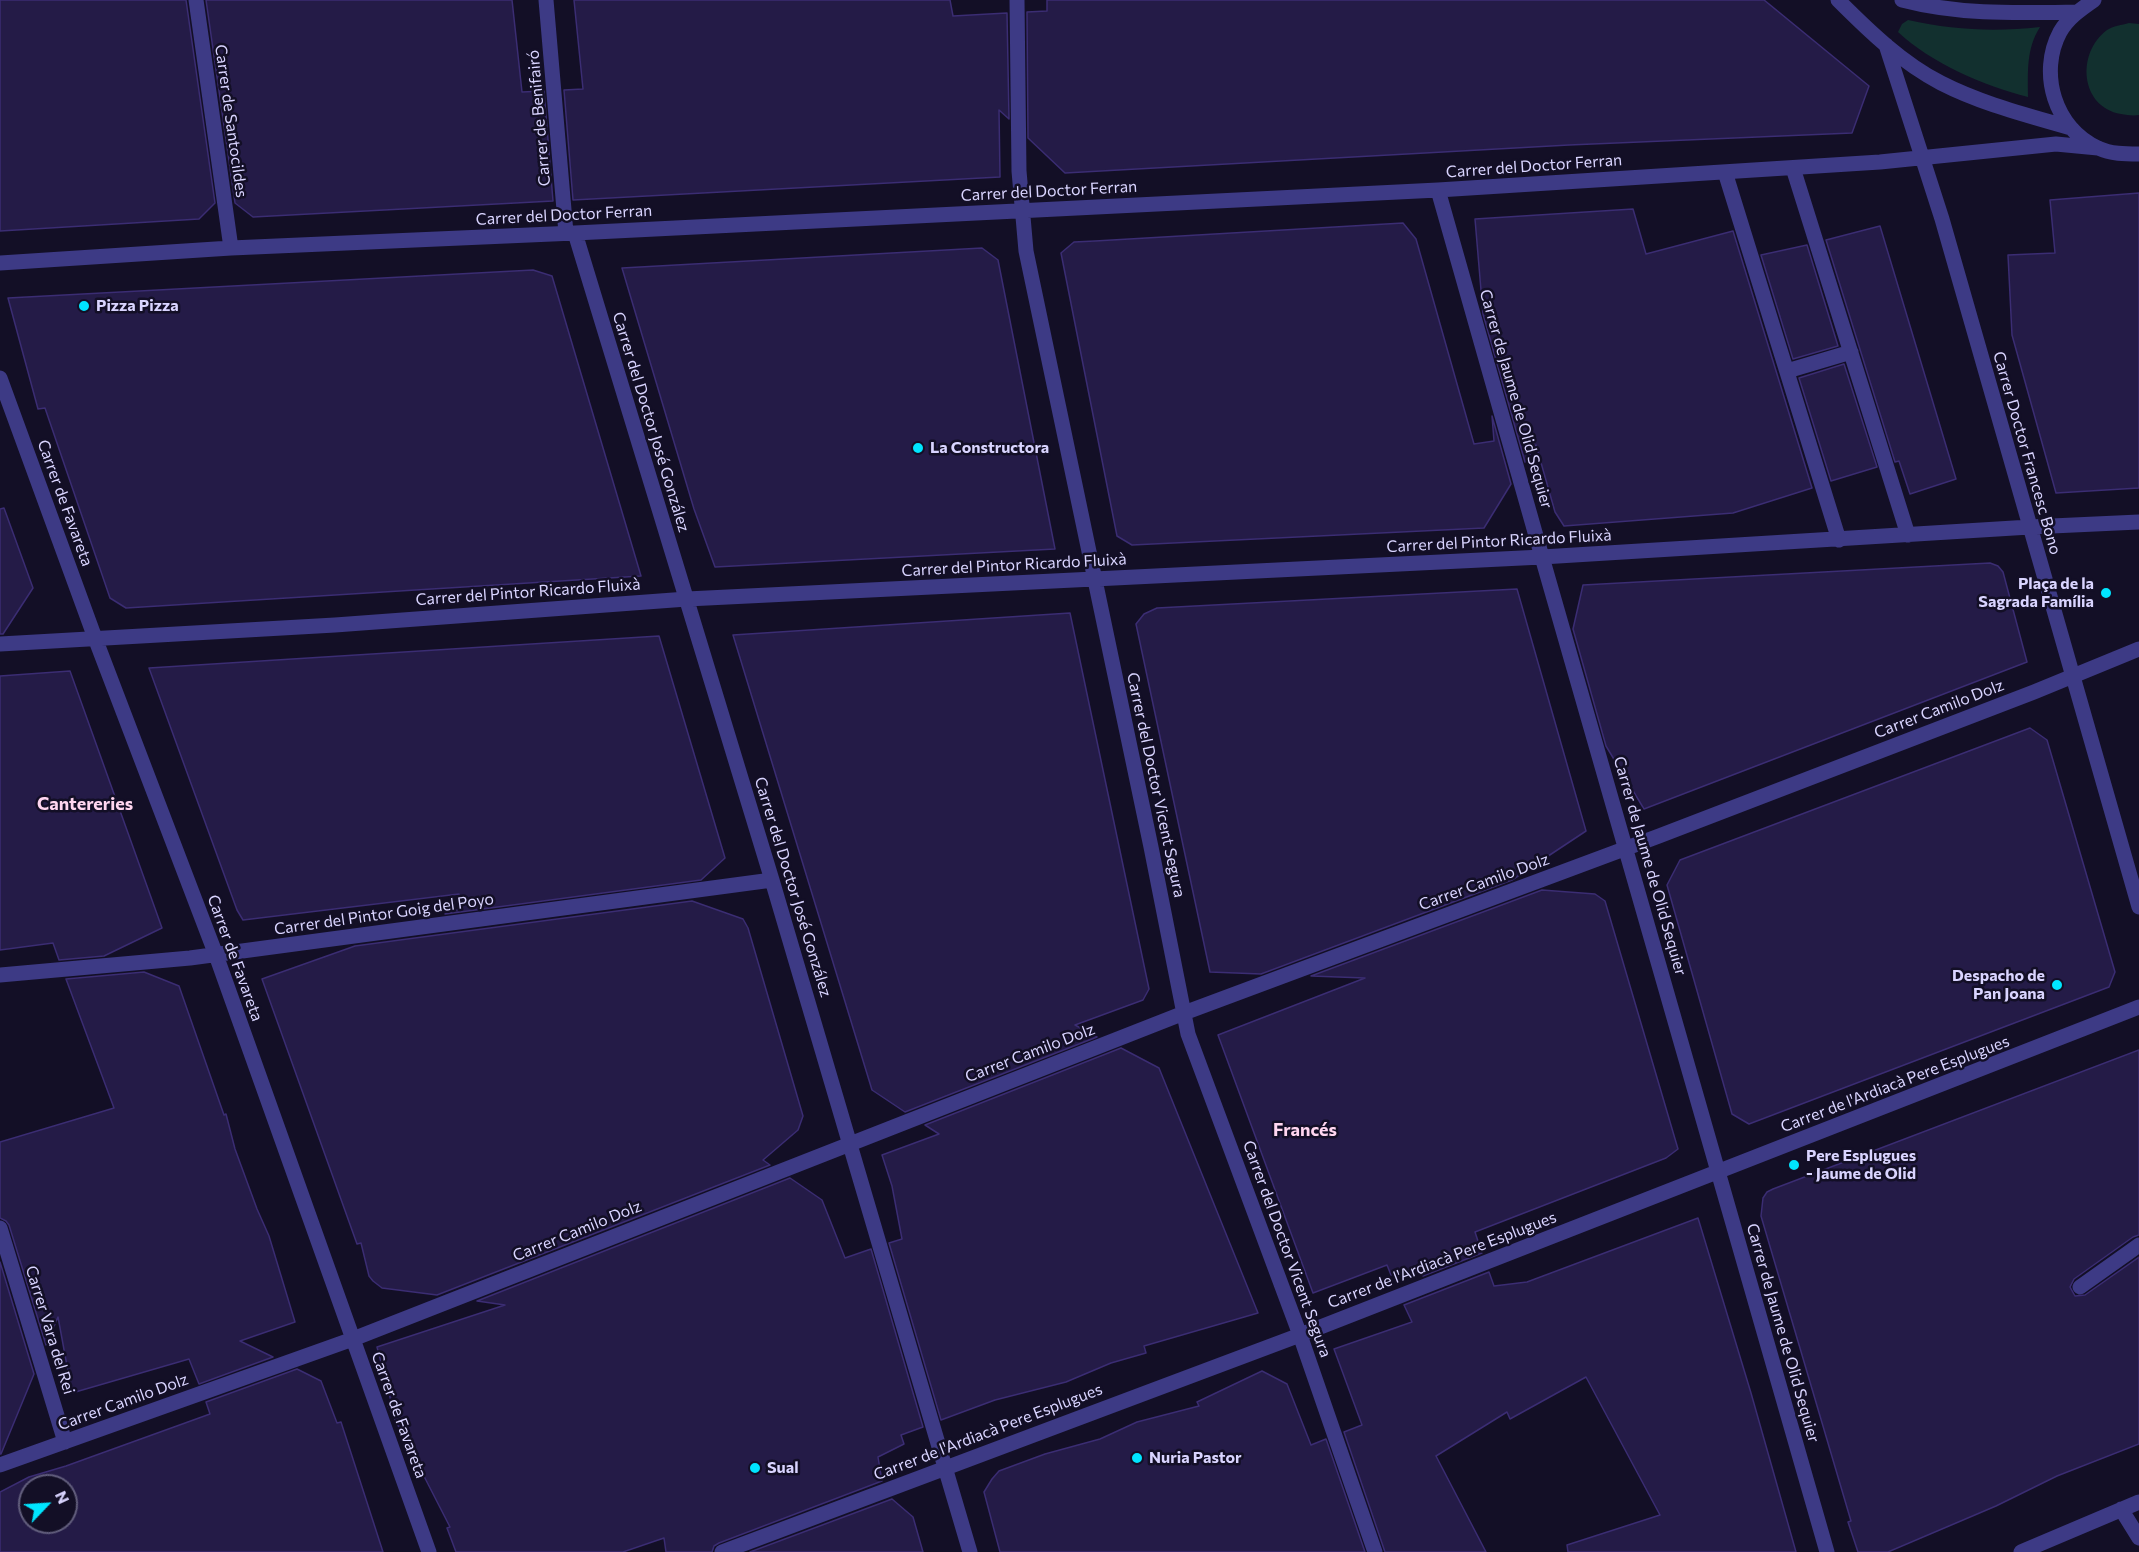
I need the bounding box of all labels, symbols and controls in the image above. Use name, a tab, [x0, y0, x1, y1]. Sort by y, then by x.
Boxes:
street label: Carrer de Santocildes	[211, 43, 251, 199]
street label: Carrer de Benifairó	[523, 49, 555, 187]
street label: Carrer del Doctor Ferran	[1445, 150, 1623, 182]
street label: Carrer del Doctor Ferran	[960, 177, 1138, 205]
street label: Carrer del Doctor Ferran	[475, 201, 653, 229]
street label: Carrer de Jaume de Olid Sequier	[1475, 287, 1557, 511]
place label: Pizza Pizza	[96, 296, 179, 316]
marker: Pizza Pizza	[77, 299, 91, 313]
street label: Carrer del Doctor José González	[608, 310, 694, 534]
street label: Carrer Doctor Francesc Bono	[1989, 349, 2065, 557]
street label: Carrer de Favareta	[33, 437, 97, 569]
place label: La Constructora	[930, 438, 1049, 458]
marker: La Constructora	[911, 441, 925, 455]
street label: Carrer del Pintor Ricardo Fluixà	[1386, 526, 1612, 556]
street label: Carrer del Pintor Ricardo Fluixà	[901, 550, 1127, 580]
place label: Plaça de la Sagrada Família	[1978, 574, 2094, 612]
street label: Carrer del Pintor Ricardo Fluixà	[415, 575, 641, 609]
marker: Plaça de la Sagrada Família	[2099, 586, 2113, 600]
street label: Carrer del Doctor Vicent Segura	[1123, 671, 1189, 899]
street label: Carrer Camilo Dolz	[1872, 675, 2006, 743]
street label: Carrer de Jaume de Olid Sequier	[1609, 754, 1691, 978]
street label: Carrer del Doctor José González	[750, 775, 836, 999]
district label: Cantereries	[37, 793, 133, 815]
street label: Carrer Camilo Dolz	[1416, 850, 1552, 914]
street label: Carrer del Pintor Goig del Poyo	[273, 889, 495, 939]
street label: Carrer de Favareta	[203, 892, 267, 1024]
place label: Despacho de Pan Joana	[1952, 966, 2045, 1004]
marker: Despacho de Pan Joana	[2050, 978, 2064, 992]
street label: Carrer Camilo Dolz	[963, 1019, 1097, 1087]
street label: Carrer de l'Ardiacà Pere Esplugues	[1778, 1031, 2012, 1137]
district label: Francés	[1273, 1119, 1337, 1141]
street label: Carrer del Doctor Vicent Segura	[1239, 1138, 1335, 1360]
place label: Pere Esplugues - Jaume de Olid	[1806, 1146, 1916, 1184]
marker: Pere Esplugues - Jaume de Olid	[1787, 1158, 1801, 1172]
street label: Carrer Camilo Dolz	[510, 1196, 644, 1266]
street label: Carrer de l'Ardiacà Pere Esplugues	[1325, 1207, 1559, 1313]
street label: Carrer de Jaume de Olid Sequier	[1742, 1221, 1824, 1445]
street label: Carrer Vara del Rei	[21, 1263, 79, 1397]
street label: Carrer de Favareta	[367, 1349, 431, 1481]
street label: Carrer Camilo Dolz	[55, 1370, 191, 1434]
street label: Carrer de l'Ardiacà Pere Esplugues	[871, 1379, 1105, 1485]
place label: Nuria Pastor	[1149, 1448, 1242, 1468]
marker: Nuria Pastor	[1130, 1451, 1144, 1465]
place label: Sual	[767, 1458, 799, 1478]
marker: Sual	[748, 1461, 762, 1475]
north arrow	[18, 1474, 78, 1534]
text: N	[52, 1488, 74, 1506]

